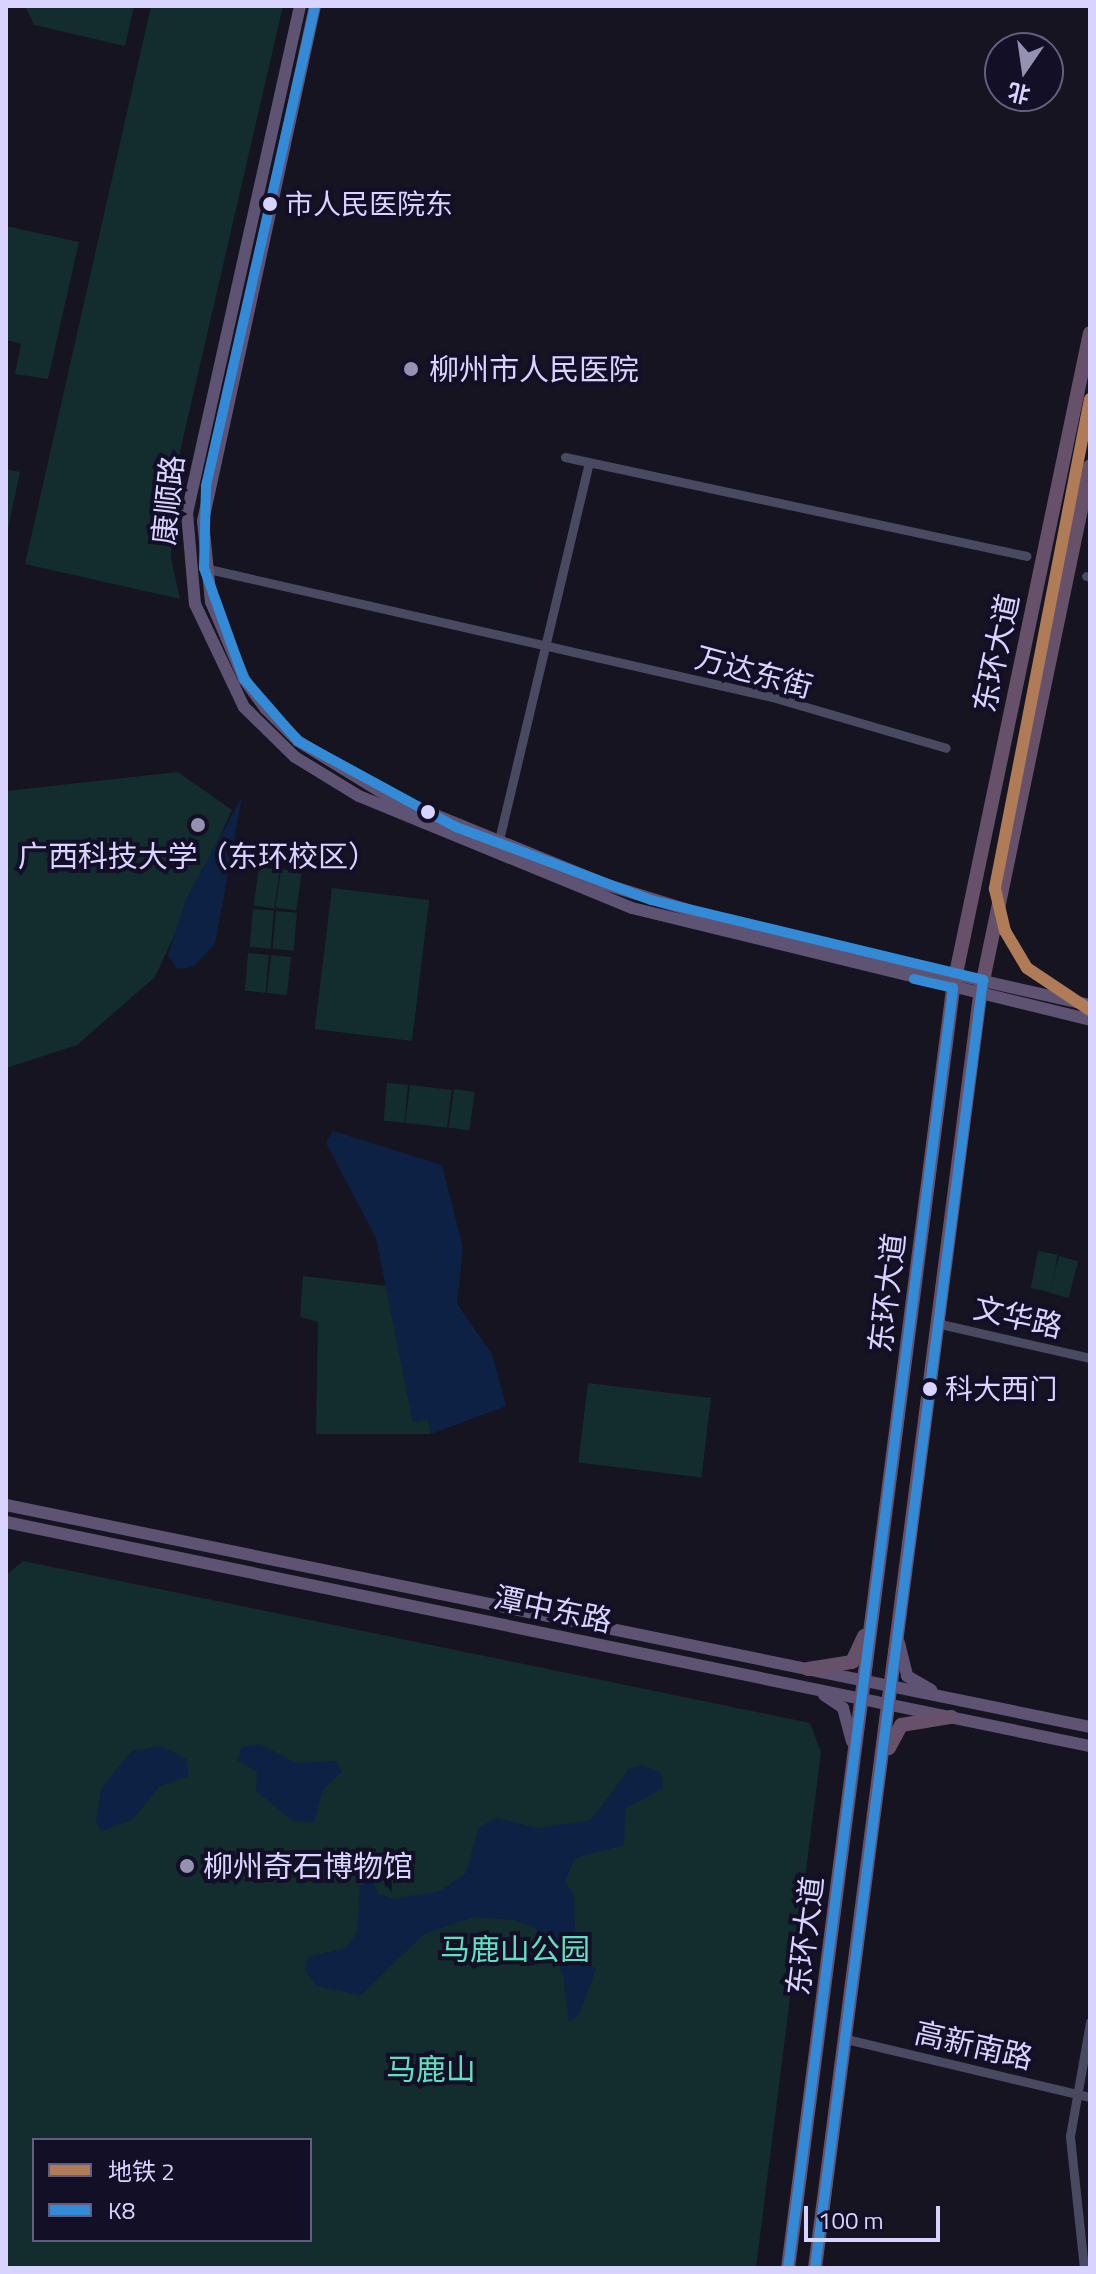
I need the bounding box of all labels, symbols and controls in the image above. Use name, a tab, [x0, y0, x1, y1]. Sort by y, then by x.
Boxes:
north arrow	[984, 32, 1064, 112]
text: 北	[1005, 74, 1034, 112]
place label: 市人民医院东	[285, 187, 453, 221]
marker: 市人民医院东	[262, 196, 278, 212]
place label: 柳州市人民医院	[429, 351, 639, 387]
marker: 柳州市人民医院	[400, 358, 422, 380]
street label: 康顺路	[145, 453, 191, 547]
street label: 东环大道	[966, 591, 1026, 715]
street label: 万达东街	[691, 639, 817, 705]
unlabelled marker	[420, 804, 436, 820]
marker: 广西科技大学（东环校区）	[189, 816, 207, 834]
place label: 广西科技大学（东环校区）	[18, 838, 378, 874]
street label: 东环大道	[862, 1231, 912, 1355]
street label: 文华路	[970, 1289, 1066, 1345]
place label: 科大西门	[945, 1372, 1057, 1406]
marker: 科大西门	[922, 1381, 938, 1397]
street label: 潭中东路	[491, 1579, 615, 1639]
place label: 柳州奇石博物馆	[203, 1848, 413, 1884]
marker: 柳州奇石博物馆	[178, 1857, 196, 1875]
street label: 东环大道	[780, 1874, 830, 1998]
park label: 马鹿山公园	[440, 1931, 590, 1967]
street label: 高新南路	[911, 2014, 1037, 2076]
park label: 马鹿山	[386, 2051, 476, 2087]
legend	[32, 2138, 312, 2242]
text: 地铁 2	[108, 2153, 175, 2189]
scale bar	[808, 2190, 944, 2240]
text: K8	[108, 2192, 135, 2228]
text: 100 m	[818, 2202, 884, 2238]

